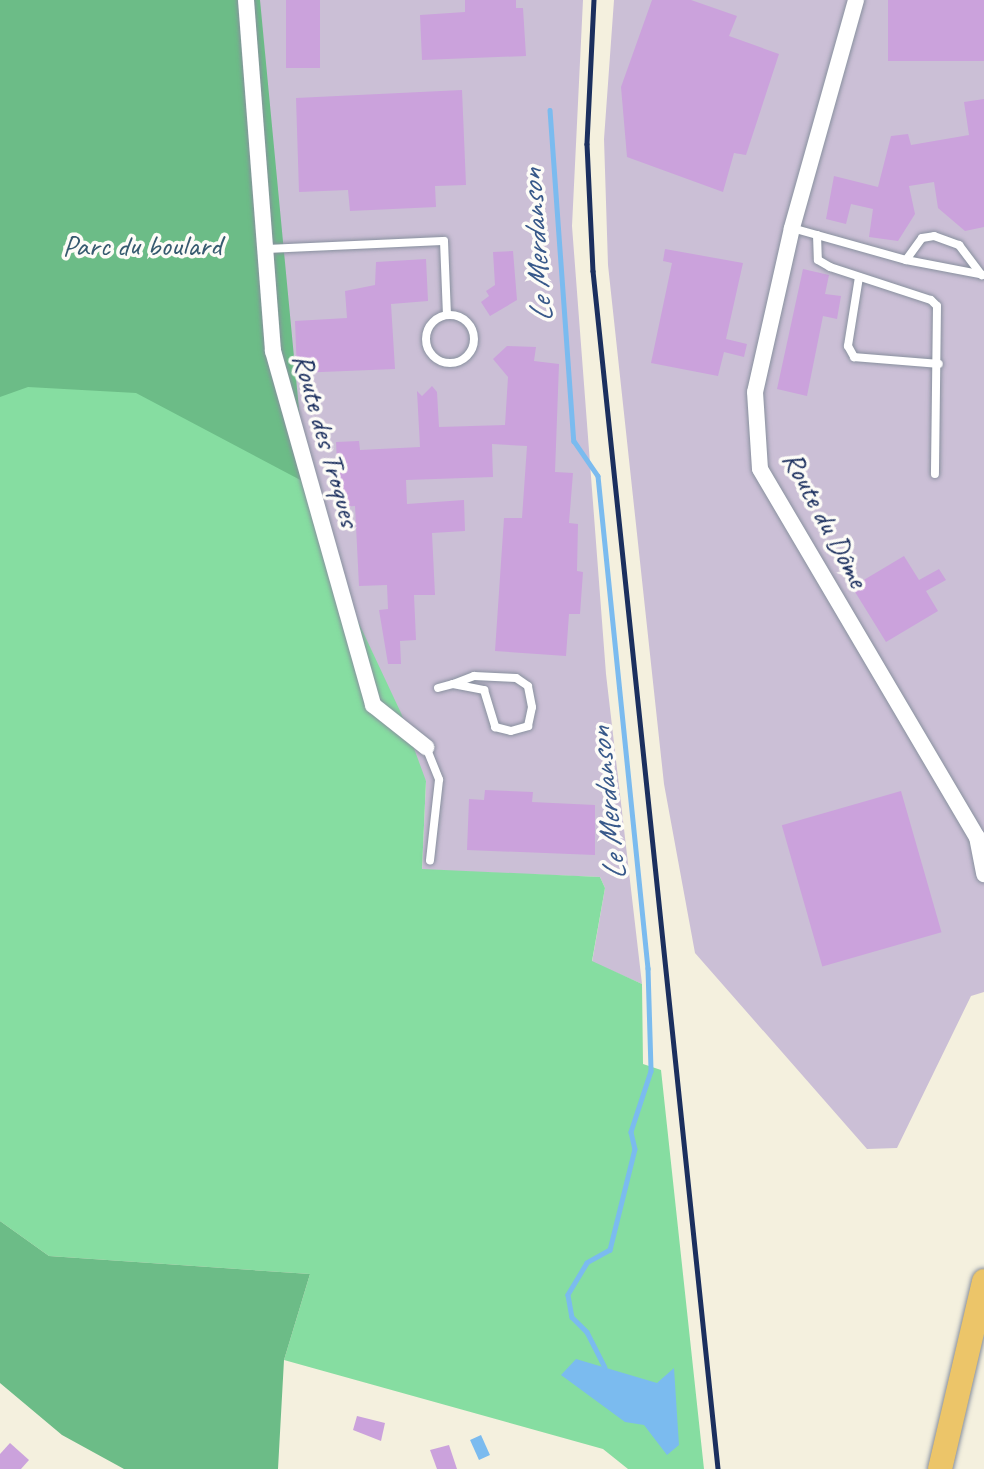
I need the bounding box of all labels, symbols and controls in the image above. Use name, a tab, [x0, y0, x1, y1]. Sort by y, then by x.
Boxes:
water label: Le Merdanson	[513, 168, 561, 324]
park label: Parc du boulard	[63, 227, 221, 263]
street label: Route des Troques	[285, 349, 369, 531]
street label: Route du Dôme	[775, 445, 877, 593]
water label: Le Merdanson	[581, 726, 635, 882]

